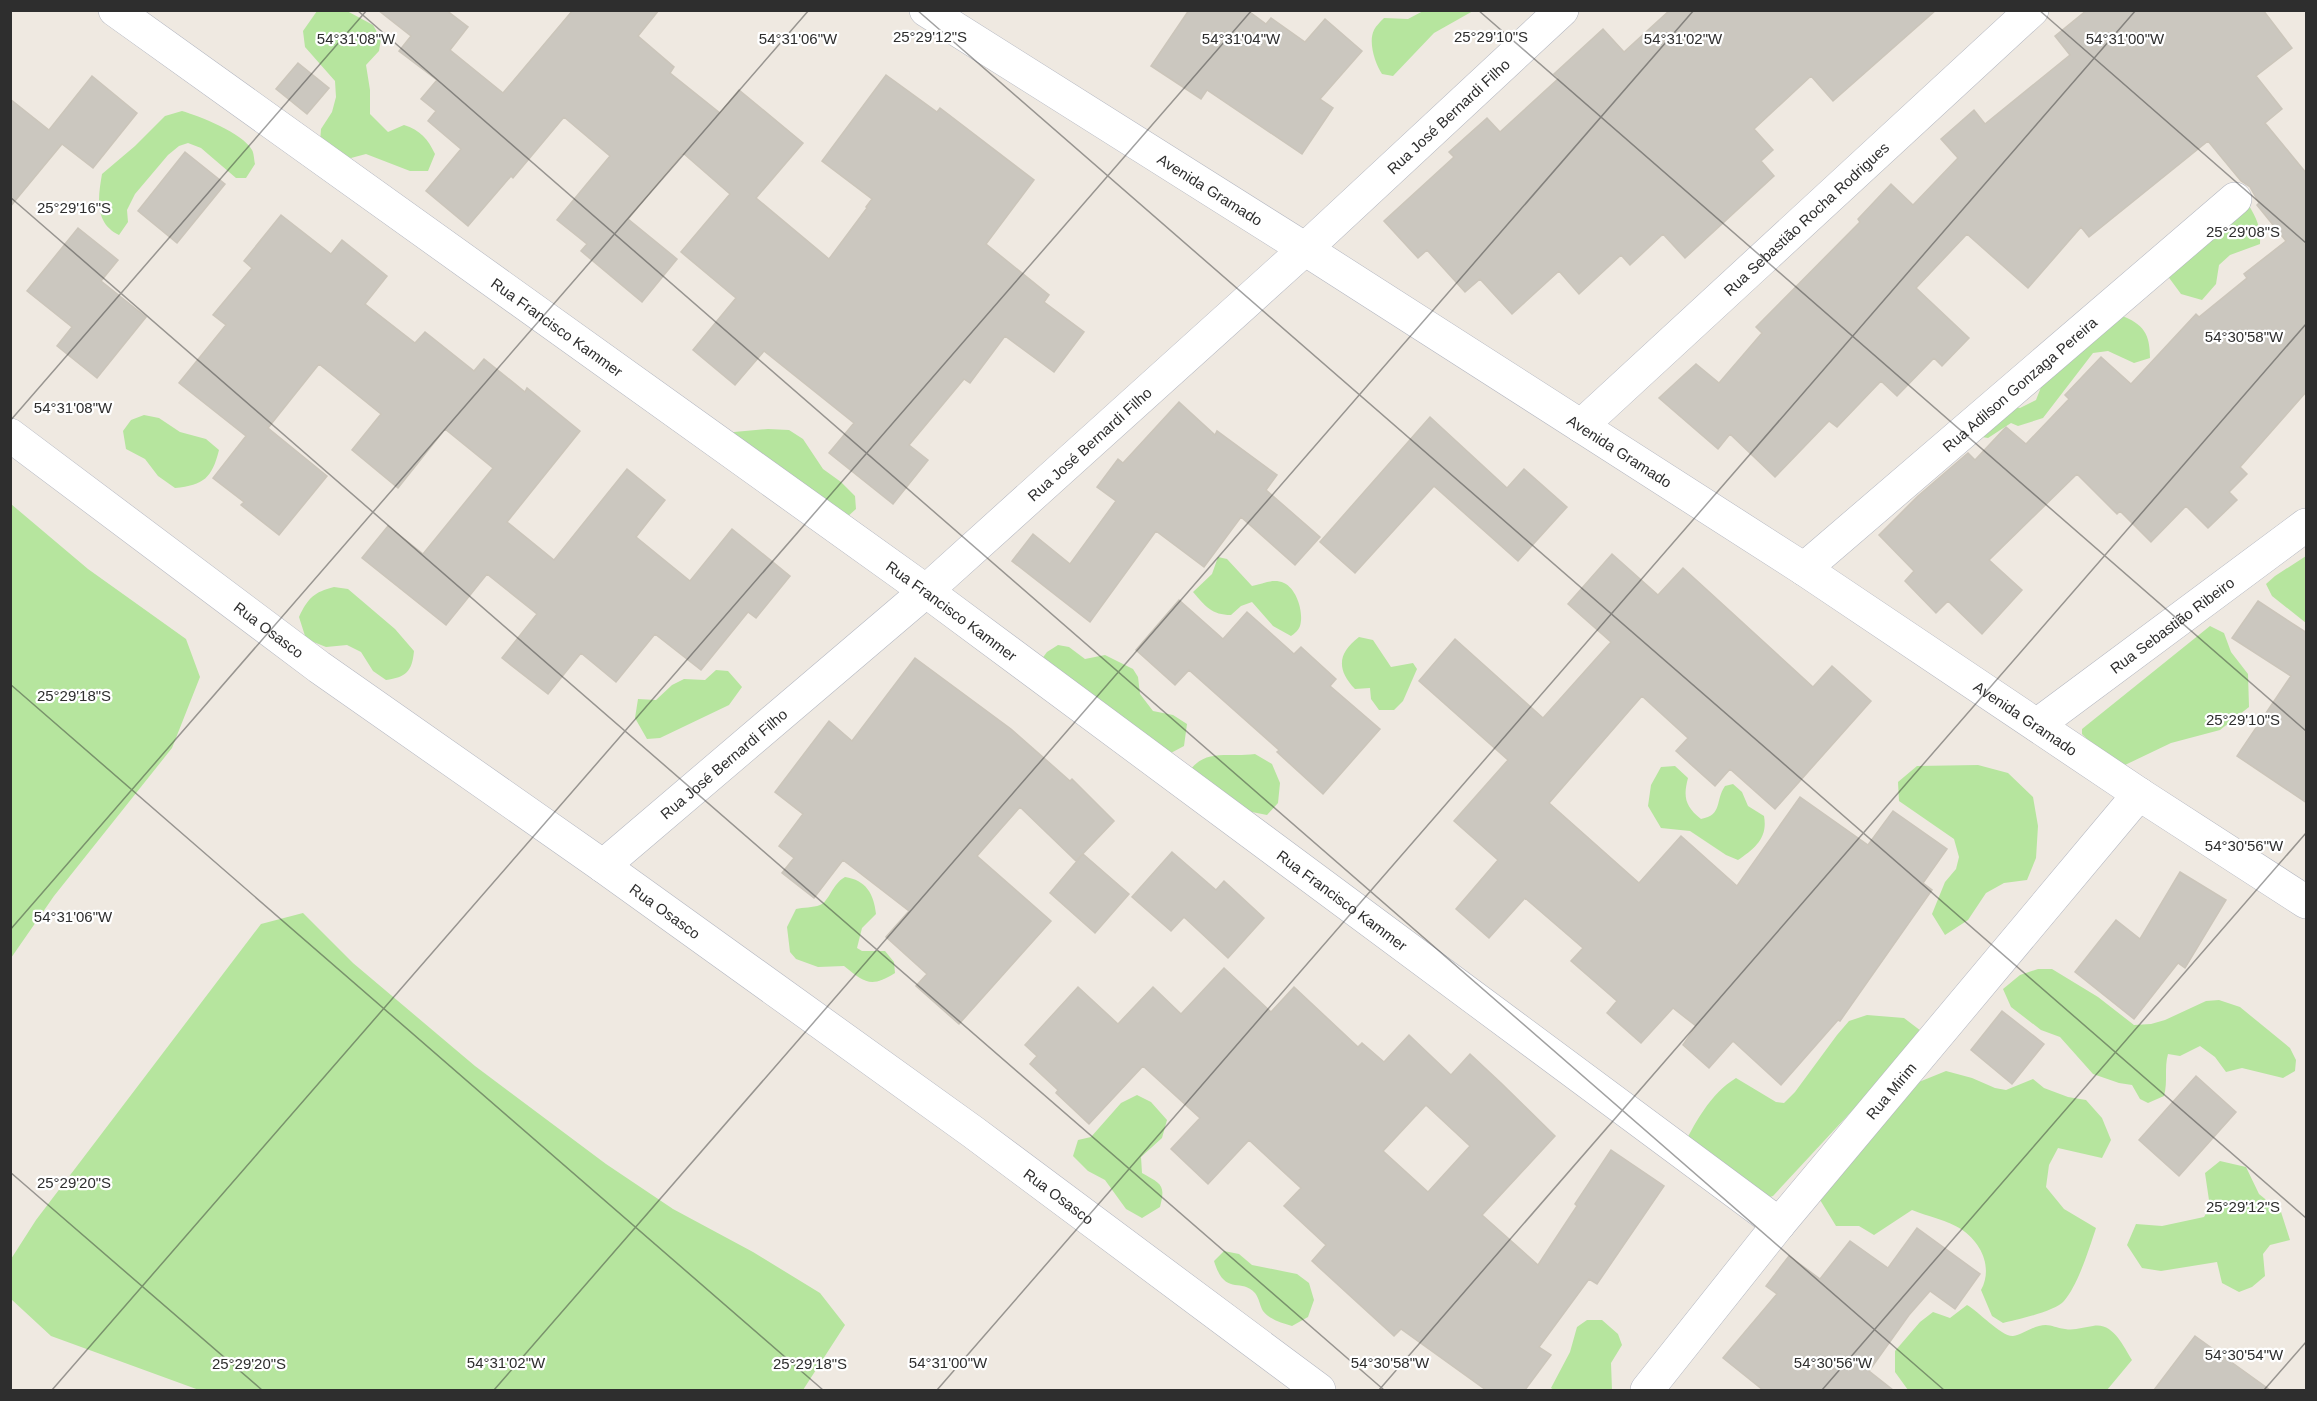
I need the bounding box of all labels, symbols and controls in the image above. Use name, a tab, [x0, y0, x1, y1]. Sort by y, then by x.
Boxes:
text: 25°29'12"S	[893, 28, 967, 45]
text: 25°29'10"S	[1454, 28, 1528, 45]
text: 54°31'08"W	[317, 30, 396, 47]
text: 54°31'06"W	[759, 30, 838, 47]
text: 54°31'04"W	[1202, 30, 1281, 47]
text: 54°31'02"W	[1644, 30, 1723, 47]
text: 54°31'00"W	[2086, 30, 2165, 47]
street label: Rua José Bernardi Filho	[1383, 55, 1513, 177]
street label: Rua Sebastião Rocha Rodrigues	[1720, 138, 1892, 299]
street label: Avenida Gramado	[1155, 150, 1266, 229]
text: 25°29'16"S	[37, 199, 111, 216]
text: 25°29'08"S	[2206, 223, 2280, 240]
street label: Rua Francisco Kammer	[488, 274, 626, 380]
street label: Rua Adilson Gonzaga Pereira	[1939, 313, 2101, 455]
text: 54°30'58"W	[2205, 328, 2284, 345]
street label: Rua José Bernardi Filho	[1024, 384, 1155, 504]
text: 54°31'08"W	[34, 399, 113, 416]
street label: Avenida Gramado	[1564, 411, 1675, 491]
street label: Rua Francisco Kammer	[883, 557, 1020, 664]
street label: Rua Sebastião Ribeiro	[2106, 573, 2237, 676]
street label: Rua Osasco	[231, 598, 307, 661]
street label: Avenida Gramado	[1971, 677, 2081, 759]
text: 25°29'18"S	[37, 687, 111, 704]
street label: Rua José Bernardi Filho	[656, 705, 790, 822]
text: 25°29'10"S	[2206, 711, 2280, 728]
text: 54°30'56"W	[2205, 837, 2284, 854]
street label: Rua Francisco Kammer	[1274, 846, 1411, 954]
street label: Rua Osasco	[627, 880, 704, 942]
text: 54°31'06"W	[34, 908, 113, 925]
street label: Rua Mirim	[1862, 1059, 1919, 1122]
street label: Rua Osasco	[1021, 1165, 1097, 1228]
text: 25°29'20"S	[37, 1174, 111, 1191]
text: 25°29'12"S	[2206, 1198, 2280, 1215]
text: 54°30'54"W	[2205, 1346, 2284, 1363]
text: 54°31'02"W	[467, 1354, 546, 1371]
text: 54°31'00"W	[909, 1354, 988, 1371]
text: 54°30'58"W	[1351, 1354, 1430, 1371]
text: 54°30'56"W	[1794, 1354, 1873, 1371]
text: 25°29'20"S	[212, 1355, 286, 1372]
text: 25°29'18"S	[773, 1355, 847, 1372]

